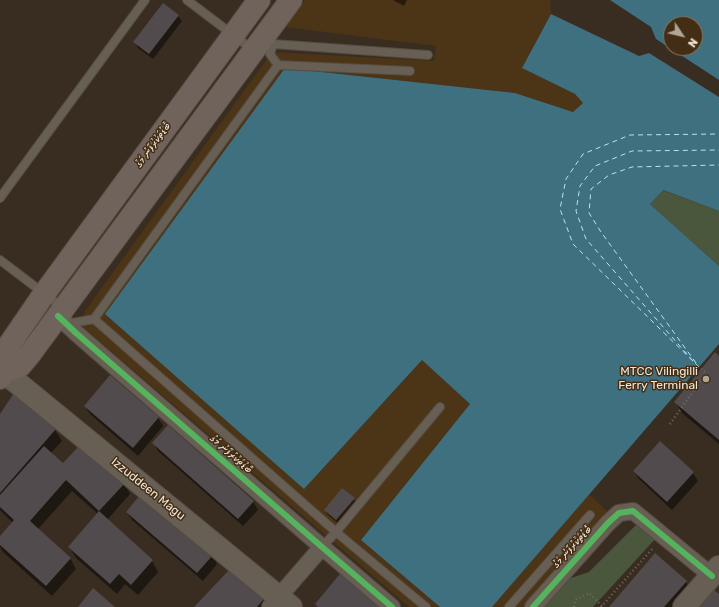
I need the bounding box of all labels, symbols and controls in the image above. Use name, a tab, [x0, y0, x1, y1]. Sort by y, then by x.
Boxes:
north arrow	[663, 16, 703, 56]
text: N	[685, 36, 700, 50]
street label: ބޮޑުތަކުރުފާނު މަގު	[132, 120, 174, 170]
place label: MTCC Vilingilli Ferry Terminal	[618, 365, 698, 393]
marker: MTCC Vilingilli Ferry Terminal	[701, 374, 711, 384]
street label: ބޮޑުތަކުރުފާނު މަގު	[207, 431, 255, 477]
street label: Izzuddeen Magu	[108, 455, 188, 523]
street label: ބޮޑުތަކުރުފާނު މަގު	[549, 523, 595, 571]

